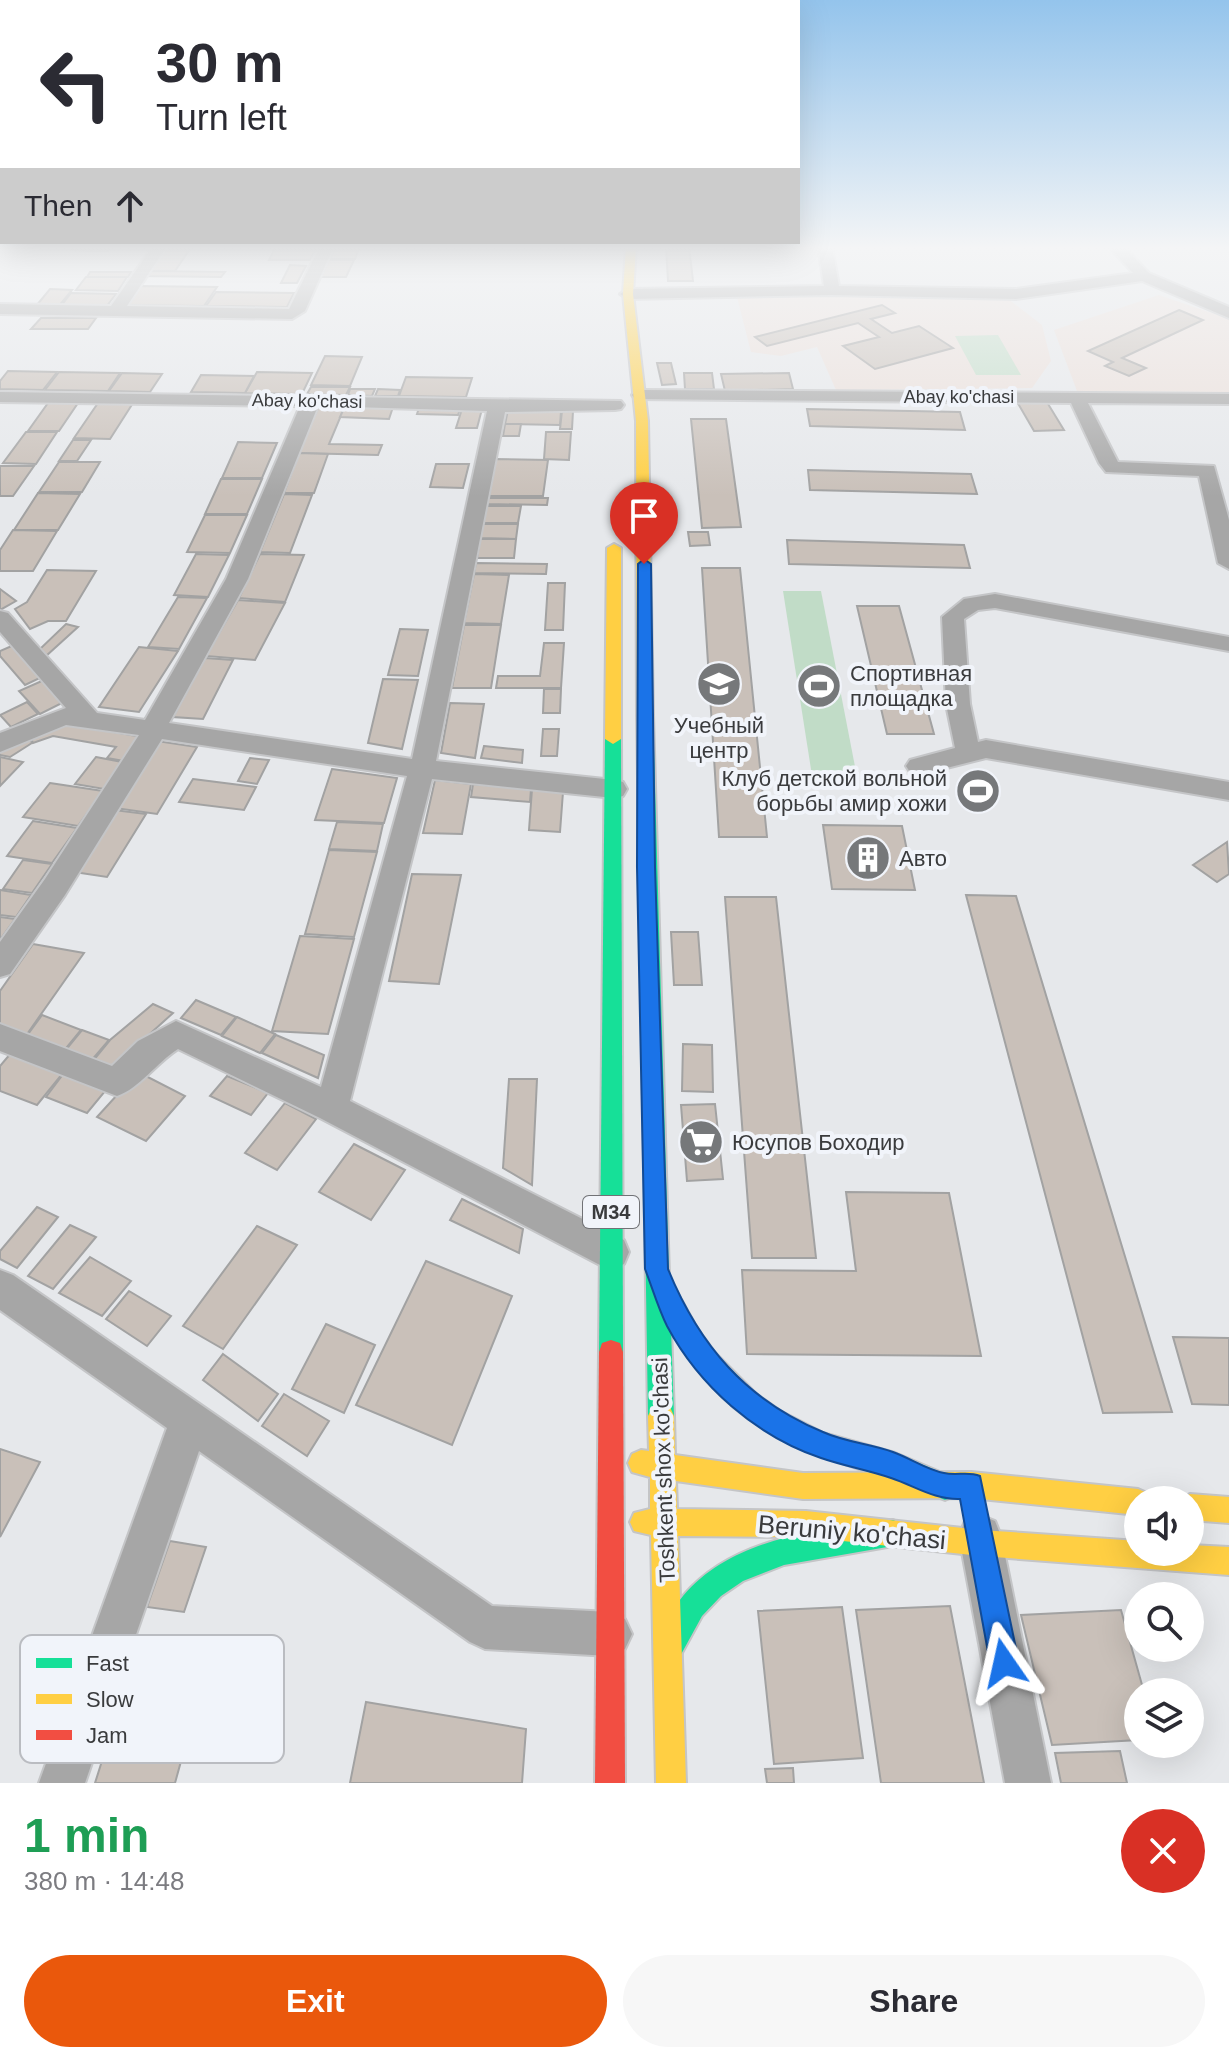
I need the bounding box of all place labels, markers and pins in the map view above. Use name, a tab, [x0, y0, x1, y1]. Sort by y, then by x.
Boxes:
pin	[610, 482, 678, 564]
school or university icon: Учебный центр	[695, 660, 743, 708]
place label: Спортивная площадка	[850, 661, 972, 711]
sports icon: Спортивная площадка	[795, 662, 843, 710]
place label: Учебный центр	[674, 713, 764, 763]
place label: Клуб детской вольной борьбы амир хожи	[722, 766, 947, 816]
sports icon: Клуб детской вольной борьбы амир хожи	[954, 767, 1002, 815]
building icon: Авто	[844, 834, 892, 882]
place label: Авто	[899, 846, 947, 871]
supermarket icon: Юсупов Боходир	[677, 1118, 725, 1166]
place label: Юсупов Боходир	[732, 1130, 904, 1155]

